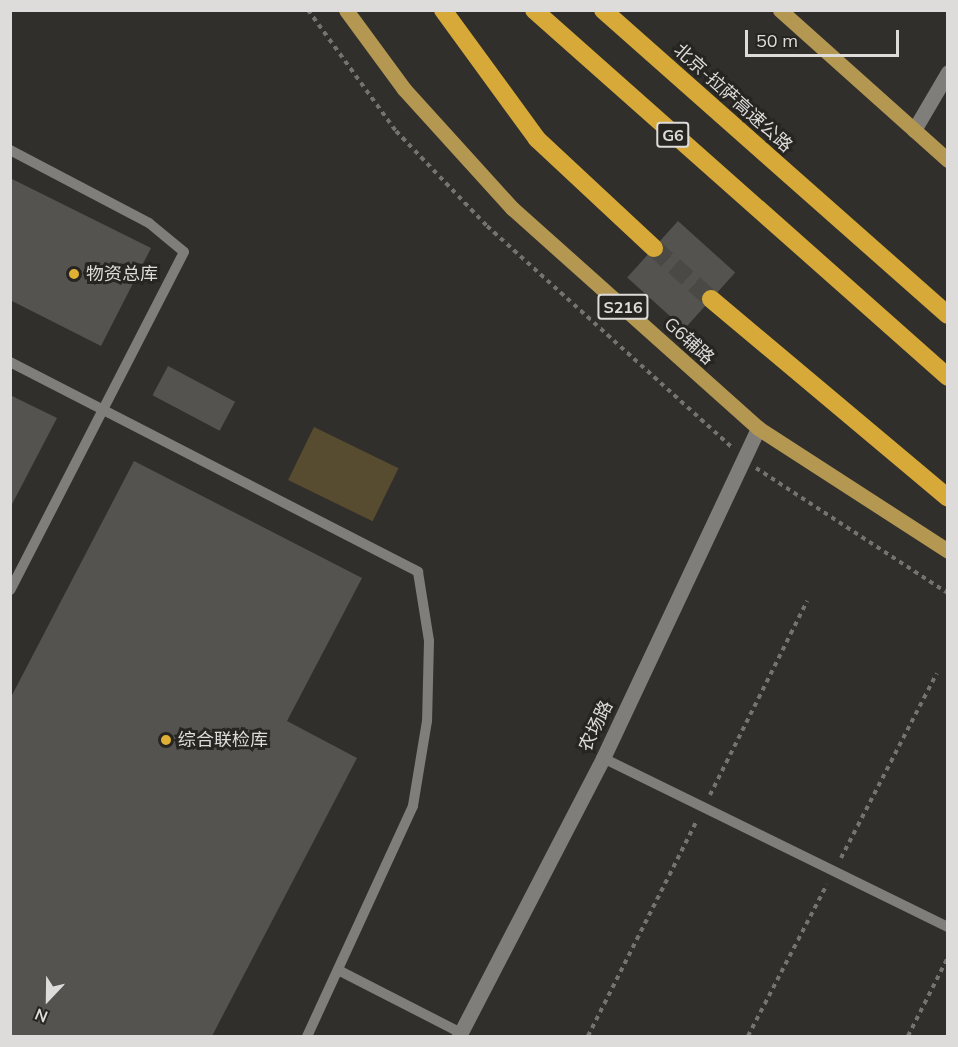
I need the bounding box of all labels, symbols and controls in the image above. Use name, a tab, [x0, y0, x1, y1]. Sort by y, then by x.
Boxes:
scale bar	[748, 18, 902, 56]
text: 50 m	[756, 29, 798, 52]
street label: 北京-拉萨高速公路	[669, 39, 797, 157]
road number: G6	[655, 122, 691, 148]
place label: 物资总库	[86, 263, 158, 285]
marker: 物资总库	[67, 267, 81, 281]
road number: S216	[596, 294, 650, 320]
street label: G6辅路	[659, 313, 719, 369]
street label: 农场路	[574, 697, 618, 755]
place label: 综合联检库	[178, 729, 268, 751]
marker: 综合联检库	[159, 733, 173, 747]
north arrow	[18, 969, 78, 1029]
text: N	[32, 1004, 51, 1027]

